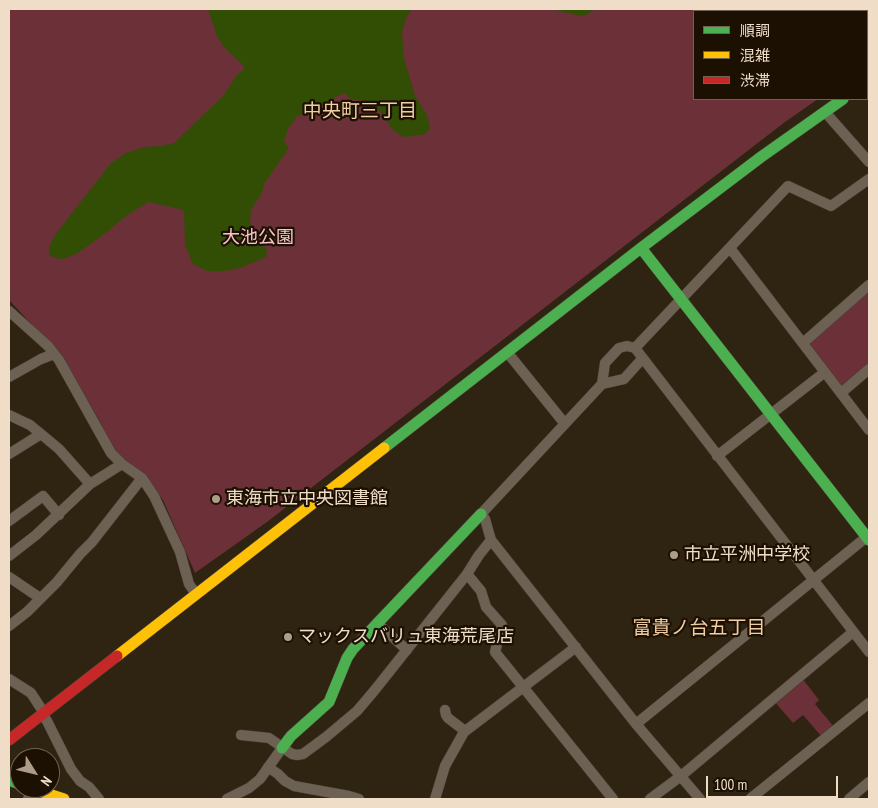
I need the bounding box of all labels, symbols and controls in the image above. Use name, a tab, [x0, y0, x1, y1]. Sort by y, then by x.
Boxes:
legend	[693, 10, 868, 100]
text: 順調	[740, 21, 770, 40]
text: 混雑	[740, 46, 770, 65]
text: 渋滞	[740, 71, 770, 90]
district label: 中央町三丁目	[303, 101, 417, 123]
park label: 大池公園	[222, 227, 294, 249]
place label: 東海市立中央図書館	[226, 488, 388, 510]
marker: 東海市立中央図書館	[210, 493, 222, 505]
place label: 市立平洲中学校	[684, 544, 810, 566]
marker: 市立平洲中学校	[668, 549, 680, 561]
district label: 富貴ノ台五丁目	[633, 618, 765, 640]
place label: マックスバリュ東海荒尾店	[298, 626, 514, 648]
marker: マックスバリュ東海荒尾店	[282, 631, 294, 643]
north arrow	[10, 748, 60, 798]
scale bar	[708, 766, 840, 798]
text: N	[37, 773, 56, 790]
text: 100 m	[714, 775, 747, 794]

